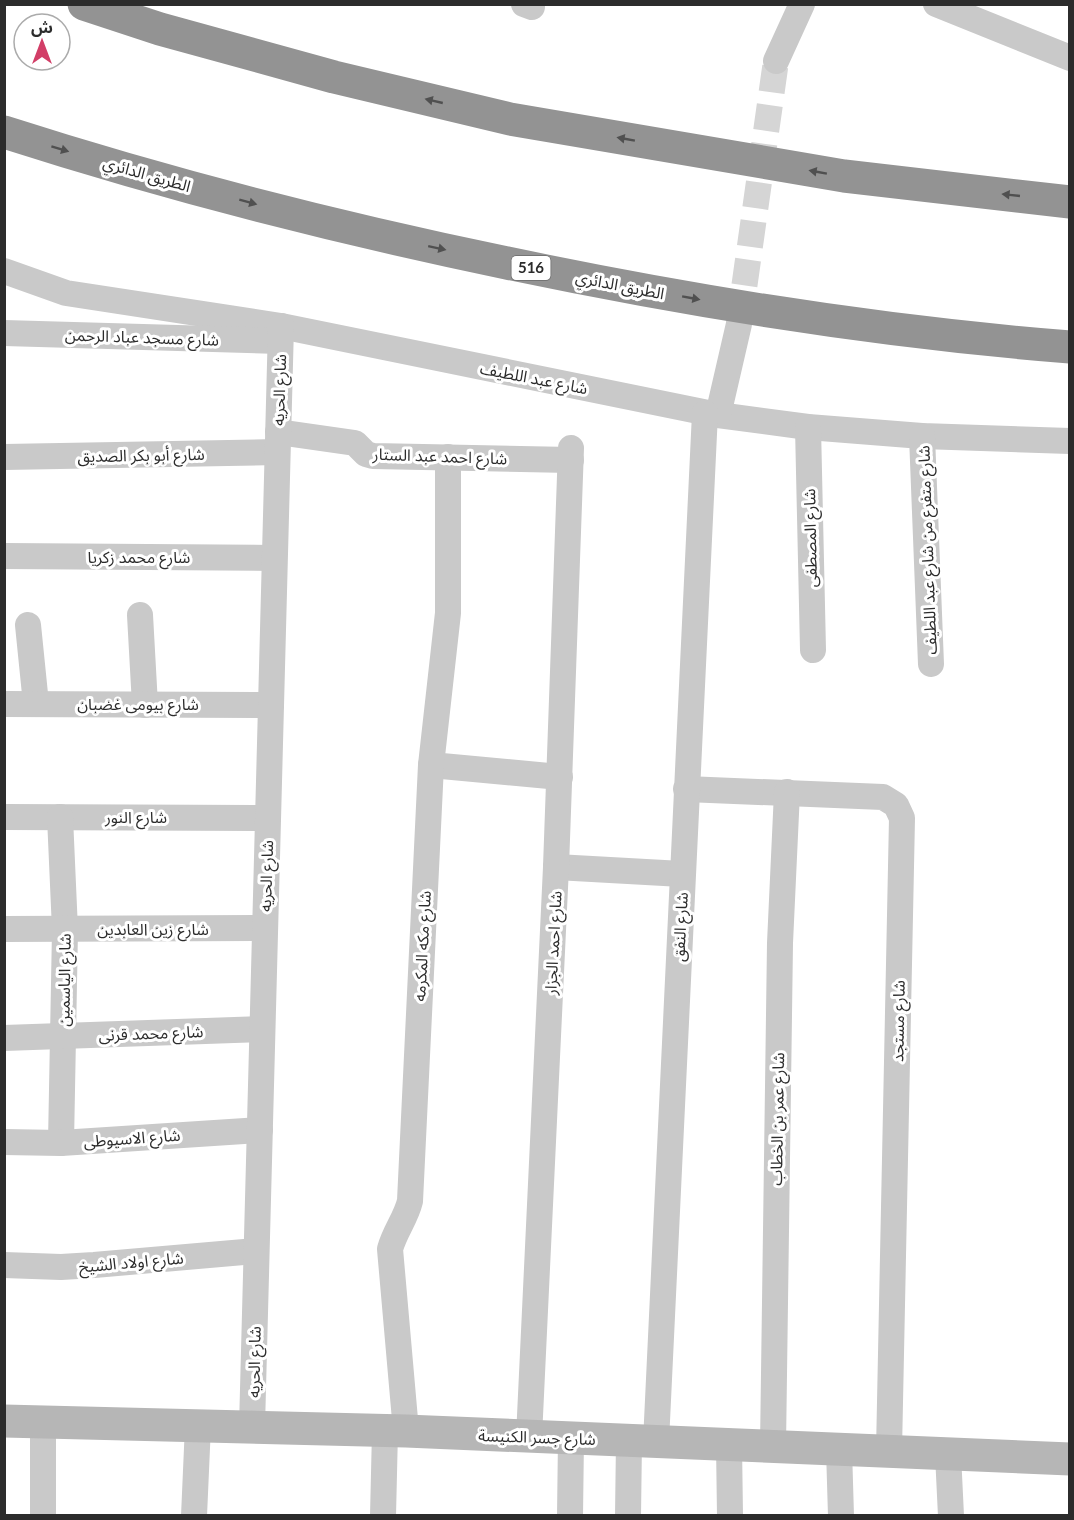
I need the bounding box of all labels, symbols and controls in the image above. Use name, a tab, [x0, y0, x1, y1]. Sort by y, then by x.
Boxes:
north arrow	[12, 12, 72, 72]
text: ش	[31, 17, 53, 37]
one-way arrow	[425, 96, 444, 106]
one-way arrow	[616, 134, 635, 143]
one-way arrow	[52, 145, 70, 154]
street label: الطريق الدائري	[100, 152, 193, 199]
one-way arrow	[808, 167, 827, 176]
one-way arrow	[1002, 190, 1021, 200]
one-way arrow	[239, 198, 257, 207]
one-way arrow	[428, 244, 447, 254]
road number: 516	[512, 256, 550, 280]
street label: الطريق الدائري	[573, 267, 666, 306]
one-way arrow	[681, 294, 700, 303]
street label: شارع مسجد عباد الرحمن	[65, 324, 219, 353]
street label: شارع الحريه	[268, 354, 293, 426]
street label: شارع عبد اللطيف	[478, 358, 589, 401]
street label: شارع أبو بكر الصديق	[77, 444, 205, 469]
street label: شارع احمد عبد الستار	[371, 444, 508, 471]
street label: شارع متفرع من شارع عبد اللطيف	[913, 445, 944, 655]
street label: شارع المصطفى	[799, 488, 824, 588]
street label: شارع محمد زكريا	[88, 547, 190, 570]
street label: شارع بيومى غضبان	[77, 694, 199, 717]
street label: شارع النور	[104, 807, 167, 830]
street label: شارع الحريه	[255, 840, 280, 912]
street label: شارع مكه المكرمه	[409, 890, 438, 1002]
street label: شارع احمد الجزار	[540, 890, 569, 997]
street label: شارع النفق	[668, 892, 695, 962]
street label: شارع زين العابدين	[97, 919, 209, 942]
street label: شارع الياسمين	[53, 933, 78, 1027]
street label: شارع مستجد	[887, 980, 912, 1062]
street label: شارع محمد قرنى	[98, 1021, 204, 1048]
street label: شارع عمر بن الخطاب	[766, 1052, 791, 1186]
street label: شارع الاسيوطى	[83, 1125, 181, 1154]
street label: شارع اولاد الشيخ	[78, 1247, 185, 1280]
street label: شارع الحريه	[243, 1326, 268, 1398]
street label: شارع جسر الكنيسة	[478, 1425, 596, 1452]

